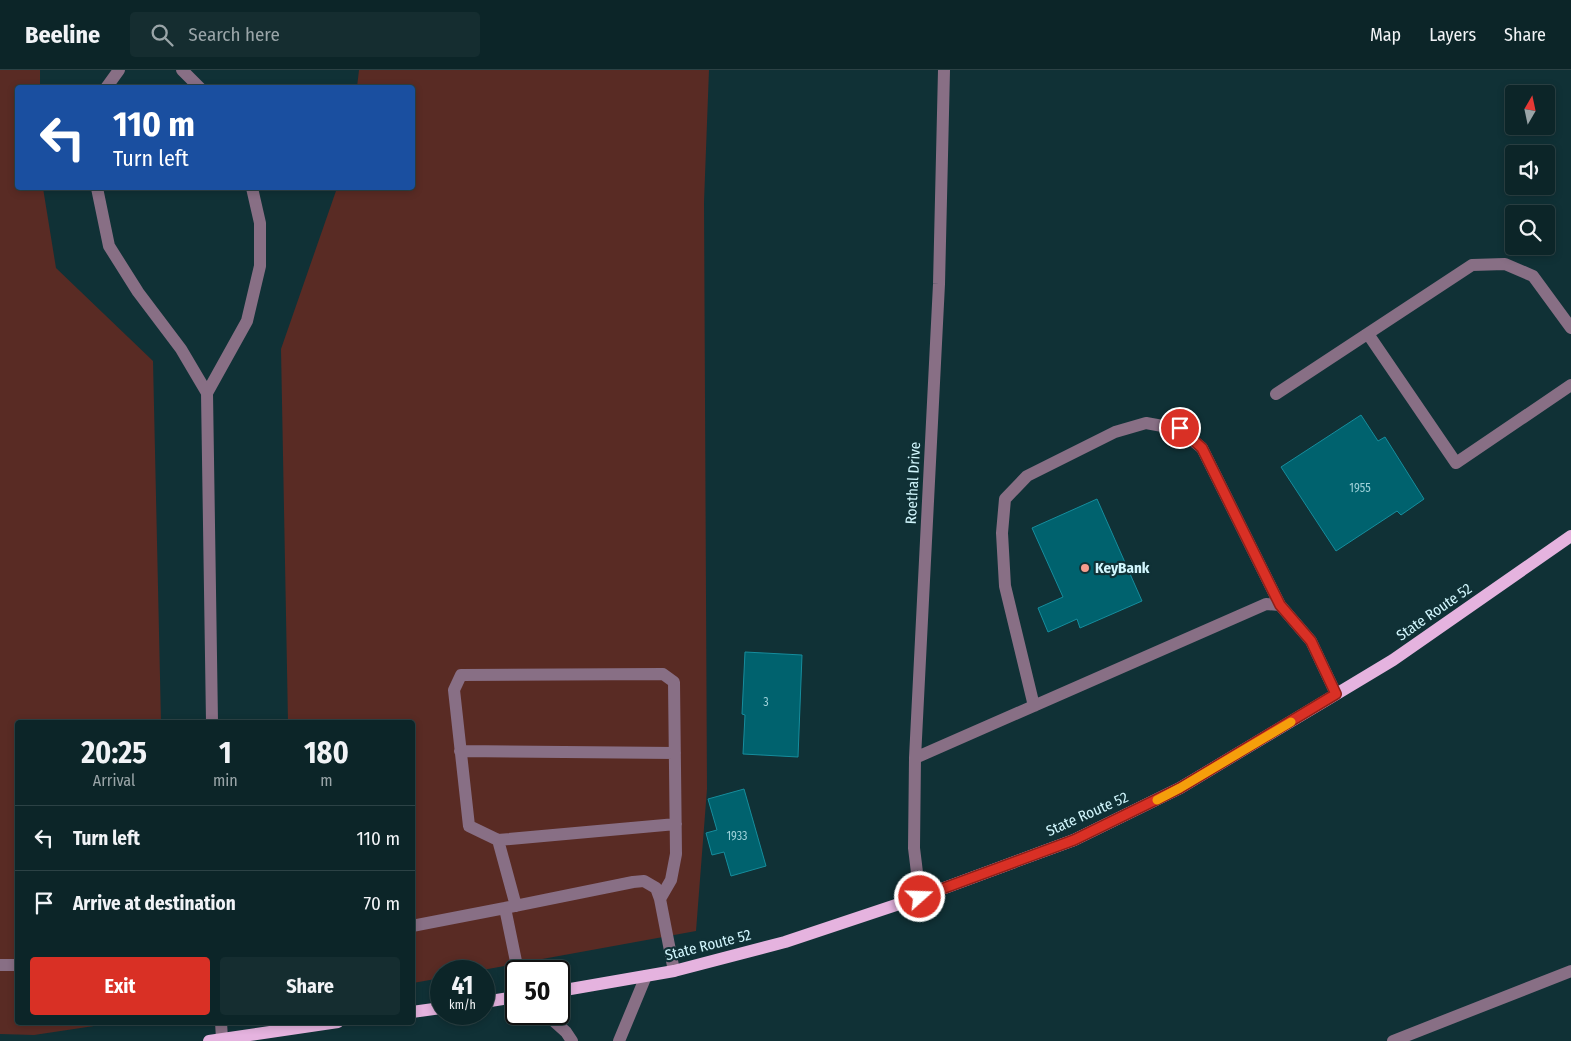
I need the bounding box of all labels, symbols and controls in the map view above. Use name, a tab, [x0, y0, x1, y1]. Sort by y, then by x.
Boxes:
search box	[130, 12, 480, 57]
text: Beeline	[25, 21, 100, 49]
icon: search	[148, 21, 176, 49]
text: Search here	[188, 23, 280, 46]
text: Map	[1370, 24, 1401, 46]
text: Layers	[1429, 24, 1476, 46]
text: Share	[1504, 24, 1546, 46]
north arrow	[1505, 85, 1555, 135]
map controls	[1505, 85, 1555, 255]
text: 110 m	[113, 103, 195, 145]
icon: left	[30, 105, 95, 170]
text: Turn left	[113, 145, 189, 172]
button: sound	[1505, 145, 1555, 195]
button: search	[1505, 205, 1555, 255]
pin	[1159, 407, 1201, 449]
icon: arrive	[1166, 414, 1194, 442]
street label: Roethal Drive	[902, 441, 924, 525]
house number: 1955	[1349, 481, 1371, 495]
place label: KeyBank	[1095, 559, 1150, 577]
marker: KeyBank	[1079, 562, 1091, 574]
street label: State Route 52	[1393, 579, 1475, 645]
house number: 3	[763, 695, 769, 709]
text: 20:25	[81, 735, 147, 771]
text: 1	[219, 735, 232, 771]
text: 180	[304, 735, 349, 771]
text: Arrival	[93, 771, 135, 790]
text: min	[213, 771, 238, 790]
text: m	[320, 771, 333, 790]
street label: State Route 52	[1043, 788, 1131, 840]
icon: left	[30, 824, 58, 852]
text: Turn left	[73, 827, 140, 850]
text: 110 m	[356, 827, 400, 850]
house number: 1933	[726, 829, 748, 843]
position arrow	[893, 870, 945, 922]
icon: arrive	[30, 889, 58, 917]
text: Arrive at destination	[73, 892, 236, 915]
text: 70 m	[364, 892, 400, 915]
street label: State Route 52	[663, 926, 753, 964]
button: Exit	[30, 957, 210, 1015]
button: Share	[220, 957, 400, 1015]
speed limit sign: 50	[505, 960, 570, 1025]
text: 41	[452, 971, 473, 1001]
text: km/h	[449, 998, 476, 1012]

